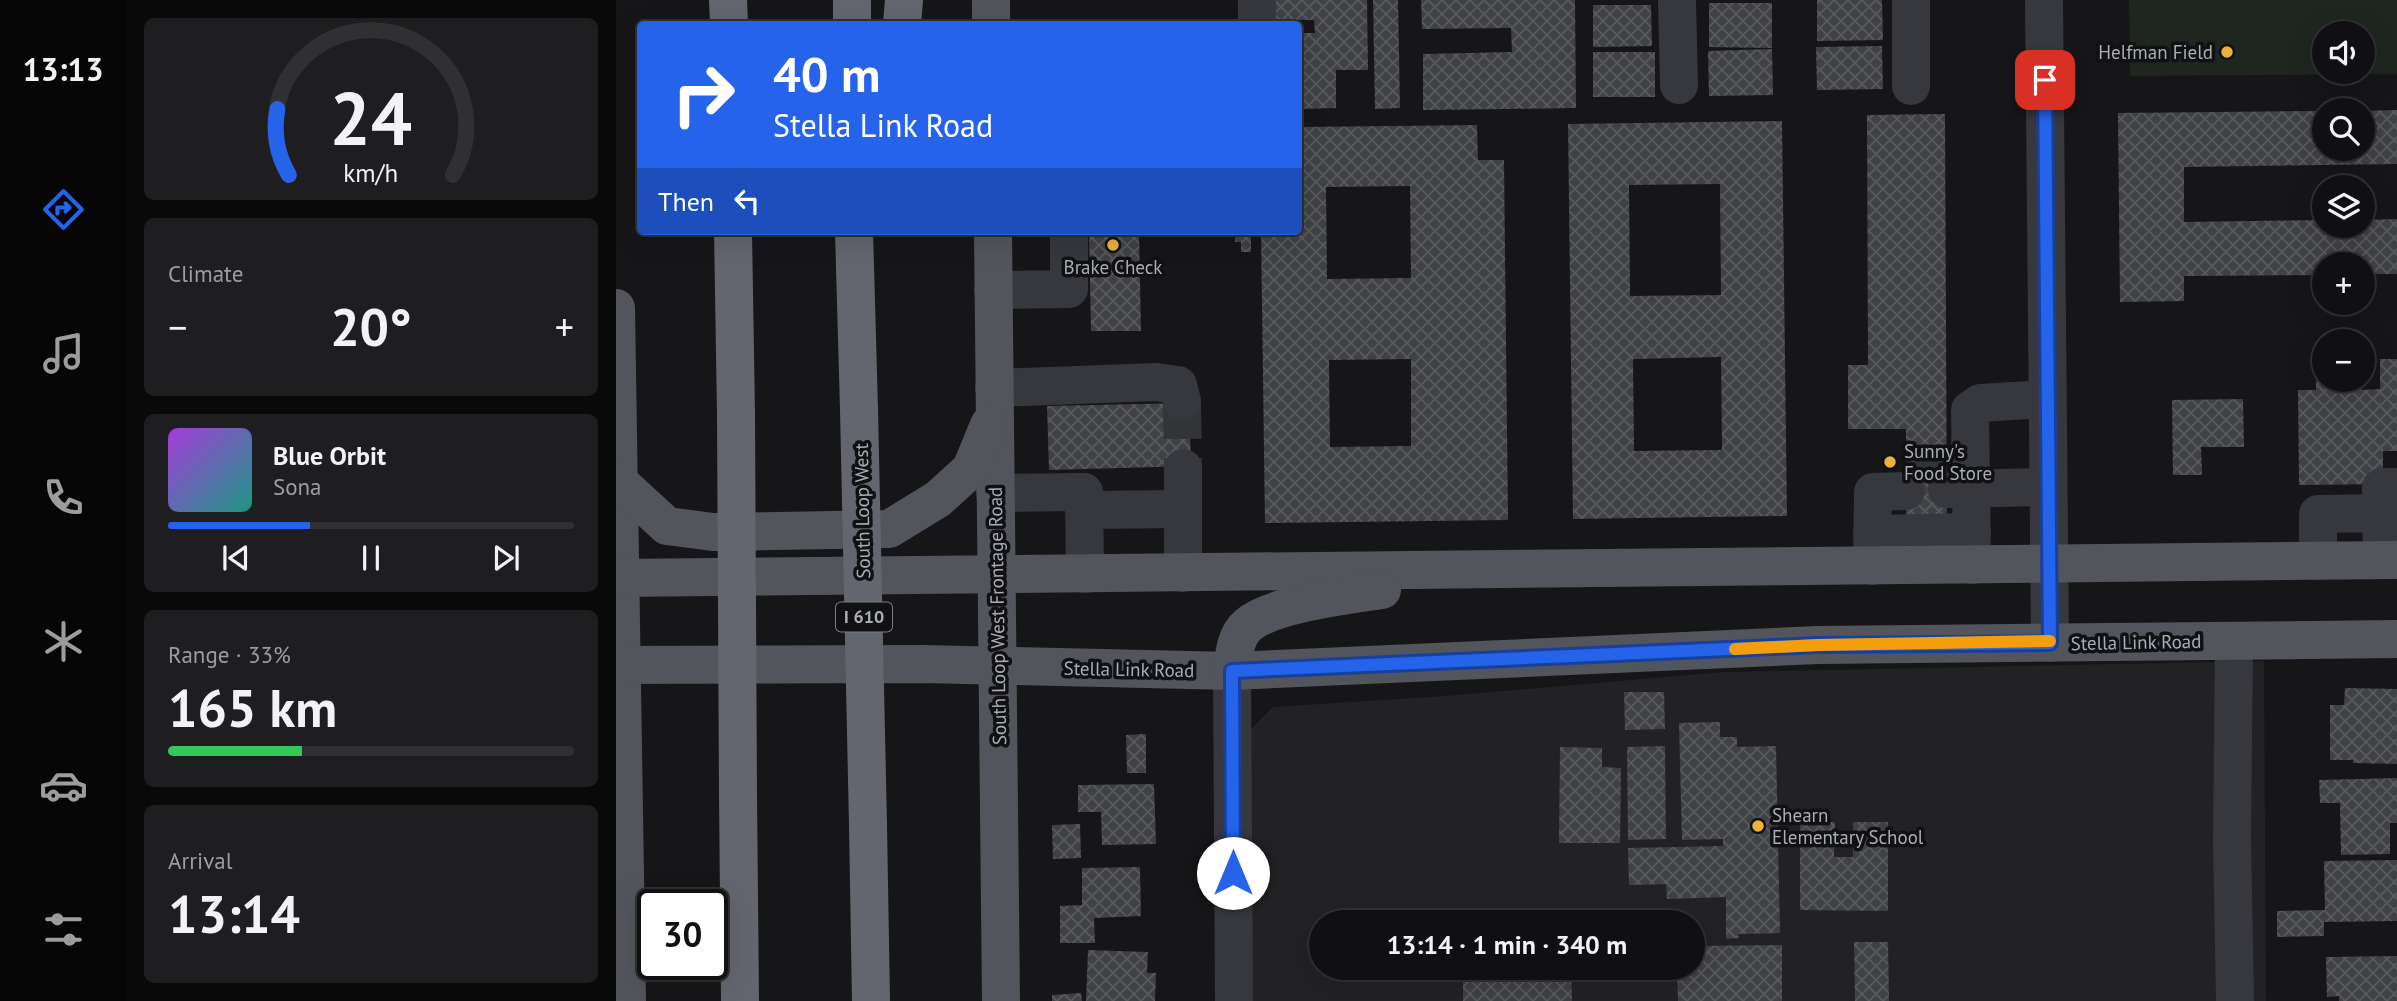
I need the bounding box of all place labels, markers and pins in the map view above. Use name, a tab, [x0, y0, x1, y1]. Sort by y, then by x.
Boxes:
place label: Helfman Field	[2098, 40, 2213, 64]
marker: Helfman Field	[2219, 44, 2235, 60]
pin	[2015, 50, 2075, 110]
marker: Brake Check	[1105, 237, 1121, 253]
place label: Brake Check	[1064, 255, 1162, 279]
place label: Sunny's Food Store	[1904, 439, 1992, 485]
marker: Sunny's Food Store	[1882, 454, 1898, 470]
place label: Shearn Elementary School	[1772, 803, 1924, 849]
marker: Shearn Elementary School	[1750, 818, 1766, 834]

